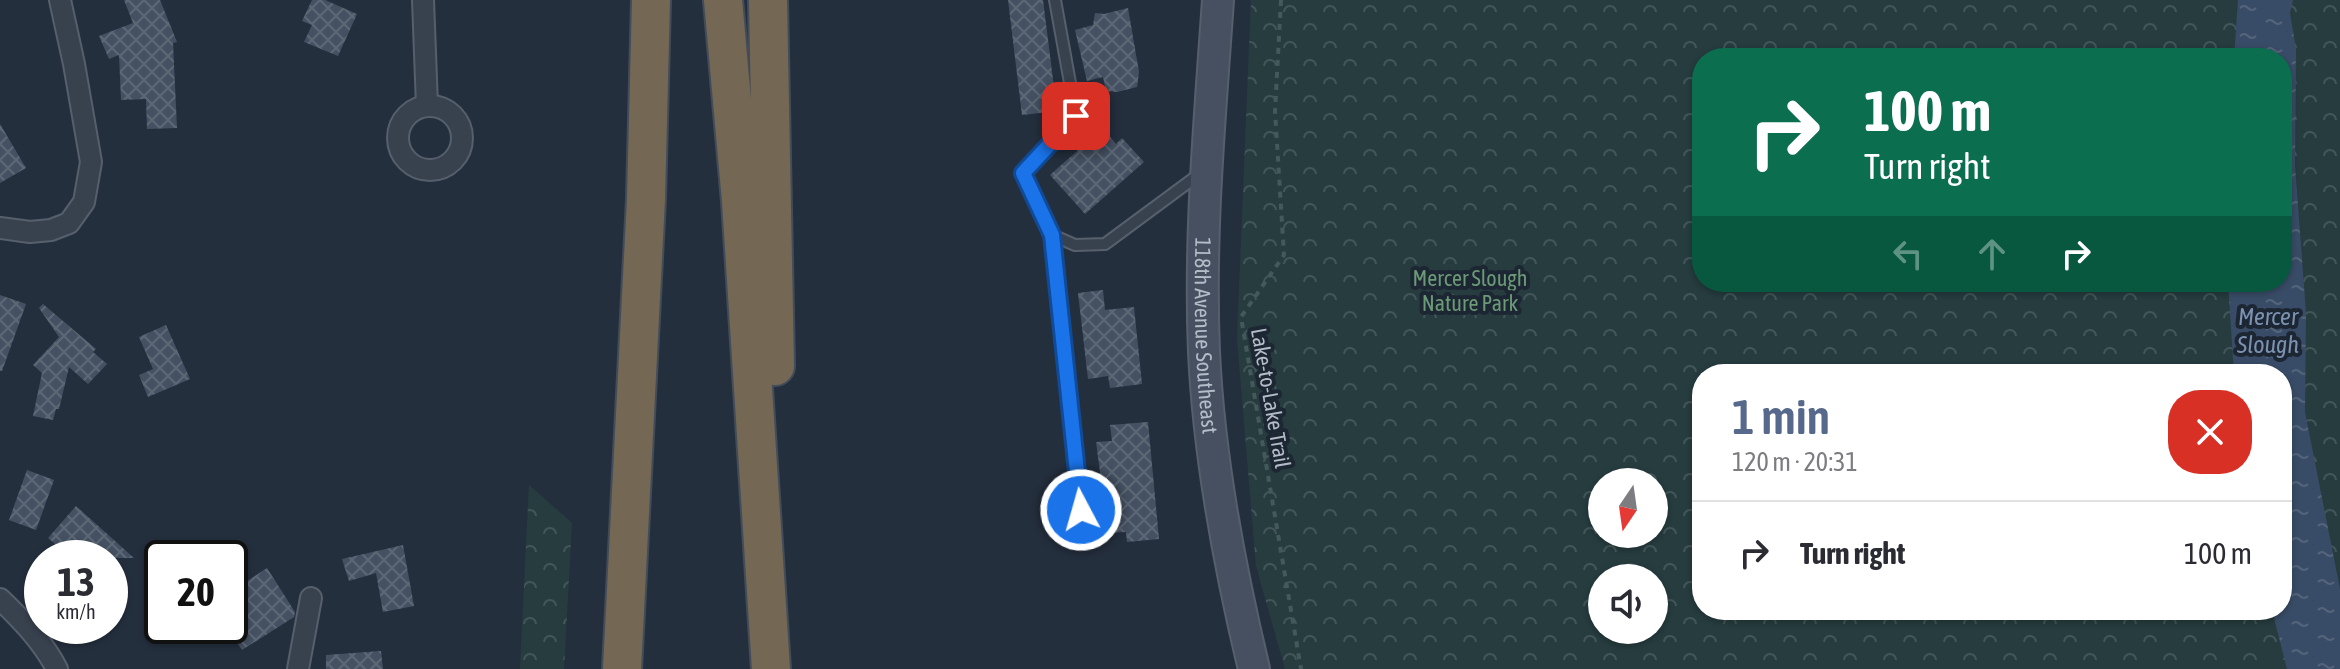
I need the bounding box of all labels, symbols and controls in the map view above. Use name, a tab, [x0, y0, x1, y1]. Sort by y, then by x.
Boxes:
text: 100 m	[1864, 79, 1991, 143]
icon: right	[1732, 80, 1836, 184]
pin	[1042, 82, 1110, 150]
icon: arrive	[1054, 94, 1098, 138]
text: Turn right	[1864, 145, 1991, 187]
icon: left	[1886, 232, 1930, 276]
icon: ahead	[1970, 232, 2014, 276]
icon: right	[2054, 232, 2098, 276]
street label: 118th Avenue Southeast	[1190, 237, 1223, 435]
park label: Mercer Slough Nature Park	[1413, 265, 1527, 316]
water label: Mercer Slough	[2236, 303, 2299, 358]
street label: Lake-to-Lake Trail	[1246, 326, 1296, 470]
text: 1 min	[1732, 389, 1830, 444]
button: close	[2168, 390, 2252, 474]
text: 120 m · 20:31	[1732, 447, 1858, 477]
position arrow	[1039, 468, 1123, 552]
north arrow	[1588, 468, 1668, 548]
map controls	[1588, 468, 1668, 644]
icon: right	[1732, 531, 1776, 575]
text: Turn right	[1800, 536, 1906, 570]
text: 100 m	[2184, 536, 2252, 570]
speed limit sign: 20	[144, 540, 248, 644]
text: 13	[57, 559, 95, 604]
button: sound	[1588, 564, 1668, 644]
text: km/h	[56, 600, 96, 623]

